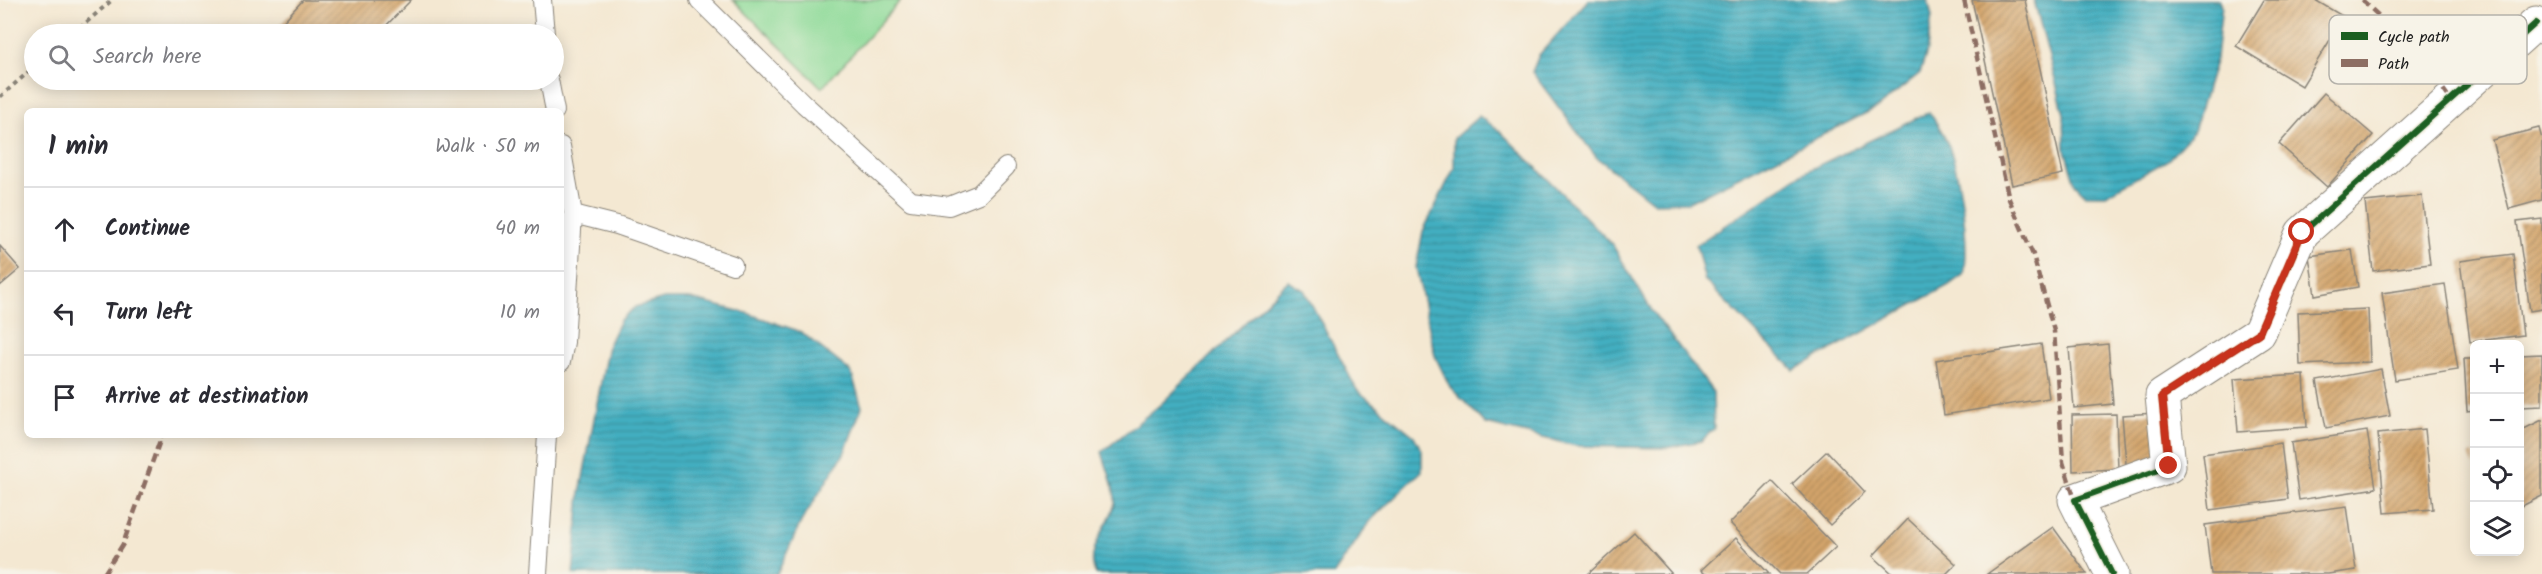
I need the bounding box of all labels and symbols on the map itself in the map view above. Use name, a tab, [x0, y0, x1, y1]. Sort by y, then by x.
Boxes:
legend	[2329, 15, 2527, 84]
text: Cycle path	[2378, 25, 2450, 50]
text: Path	[2378, 52, 2409, 77]
route start	[2288, 218, 2314, 244]
route end	[2155, 452, 2181, 478]

